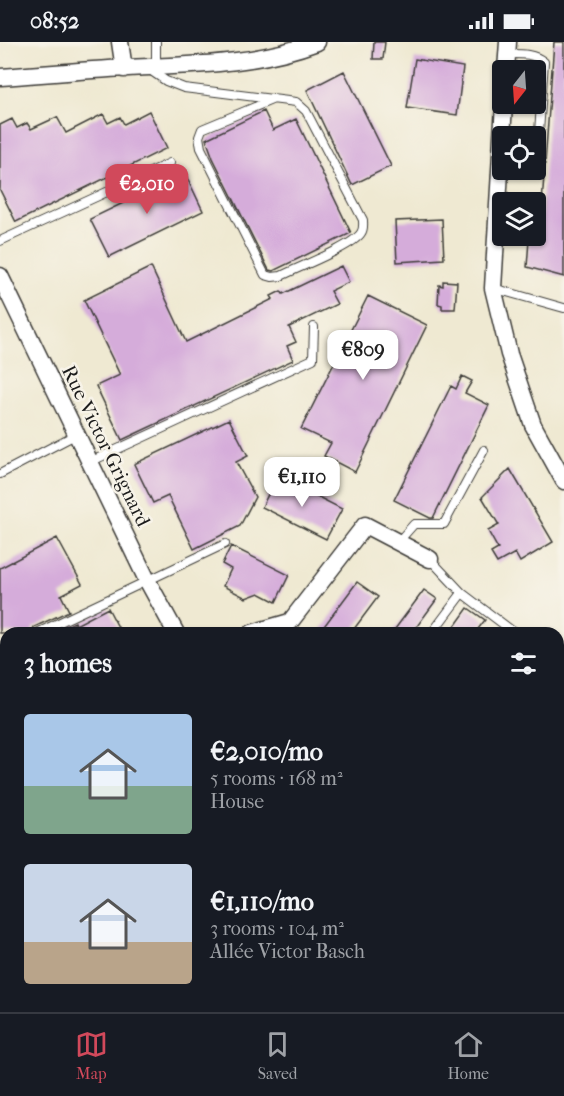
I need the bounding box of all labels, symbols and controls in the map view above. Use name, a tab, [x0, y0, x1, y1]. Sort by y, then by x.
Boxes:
text: 08:52	[30, 8, 79, 34]
north arrow	[492, 60, 546, 114]
map controls	[492, 60, 546, 246]
button: locate	[492, 126, 546, 180]
pin: €2,010	[98, 164, 196, 215]
text: €2,010	[119, 172, 175, 195]
button: layers	[492, 192, 546, 246]
pin: €809	[327, 330, 399, 381]
text: €809	[341, 338, 385, 361]
street label: Rue Victor Grignard	[57, 362, 155, 531]
pin: €1,110	[253, 457, 351, 508]
text: €1,110	[278, 465, 326, 488]
icon: filters	[507, 647, 540, 680]
text: 3 homes	[24, 648, 112, 679]
text: €2,010/mo	[210, 736, 323, 767]
icon: home	[72, 738, 144, 810]
text: 5 rooms · 168 m²	[210, 767, 343, 790]
text: House	[210, 790, 264, 813]
text: €1,110/mo	[210, 886, 314, 917]
icon: home	[72, 888, 144, 960]
text: 3 rooms · 104 m²	[210, 917, 344, 940]
text: Allée Victor Basch	[210, 940, 365, 963]
tab: Map	[75, 1028, 108, 1083]
tab: Saved	[258, 1028, 298, 1083]
tab: Home	[447, 1028, 489, 1083]

